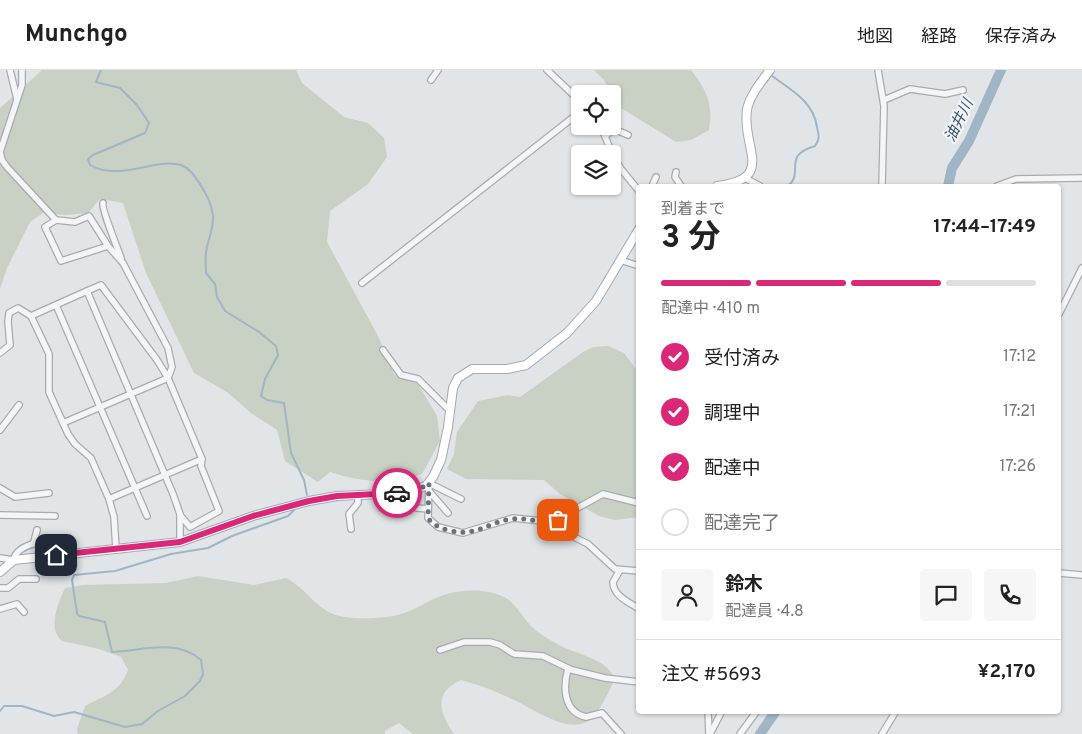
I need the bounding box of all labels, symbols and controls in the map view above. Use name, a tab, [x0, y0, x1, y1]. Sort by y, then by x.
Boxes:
text: Munchgo	[25, 20, 128, 50]
text: 地図	[857, 26, 893, 49]
text: 経路	[921, 26, 957, 49]
text: 保存済み	[985, 26, 1057, 49]
map controls	[571, 85, 621, 195]
button: locate	[571, 85, 621, 135]
water label: 油井川	[942, 95, 979, 145]
button: layers	[571, 145, 621, 195]
text: 到着まで	[661, 200, 725, 220]
text: 17:44–17:49	[933, 215, 1036, 239]
text: 3 分	[661, 219, 720, 259]
text: 配達中 · 410 m	[661, 299, 760, 319]
icon: check	[661, 343, 689, 371]
text: 受付済み	[704, 347, 780, 371]
text: 17:12	[1003, 347, 1036, 367]
icon: check	[661, 398, 689, 426]
text: 調理中	[704, 402, 761, 426]
text: 17:21	[1003, 402, 1036, 422]
icon: check	[661, 453, 689, 481]
text: 配達中	[704, 457, 761, 481]
text: 17:26	[999, 457, 1036, 477]
courier	[372, 468, 422, 518]
icon: car	[383, 479, 411, 507]
pin	[537, 499, 579, 541]
icon: bag	[544, 506, 572, 534]
text: 配達完了	[704, 512, 780, 536]
pin	[35, 534, 77, 576]
icon: home	[42, 541, 70, 569]
button: person	[661, 569, 713, 621]
button: chat	[920, 569, 972, 621]
button: phone	[984, 569, 1036, 621]
text: 鈴木	[725, 573, 763, 597]
text: 配達員 · 4.8	[725, 602, 804, 622]
text: ¥2,170	[978, 660, 1036, 684]
text: 注文 #5693	[661, 663, 762, 687]

